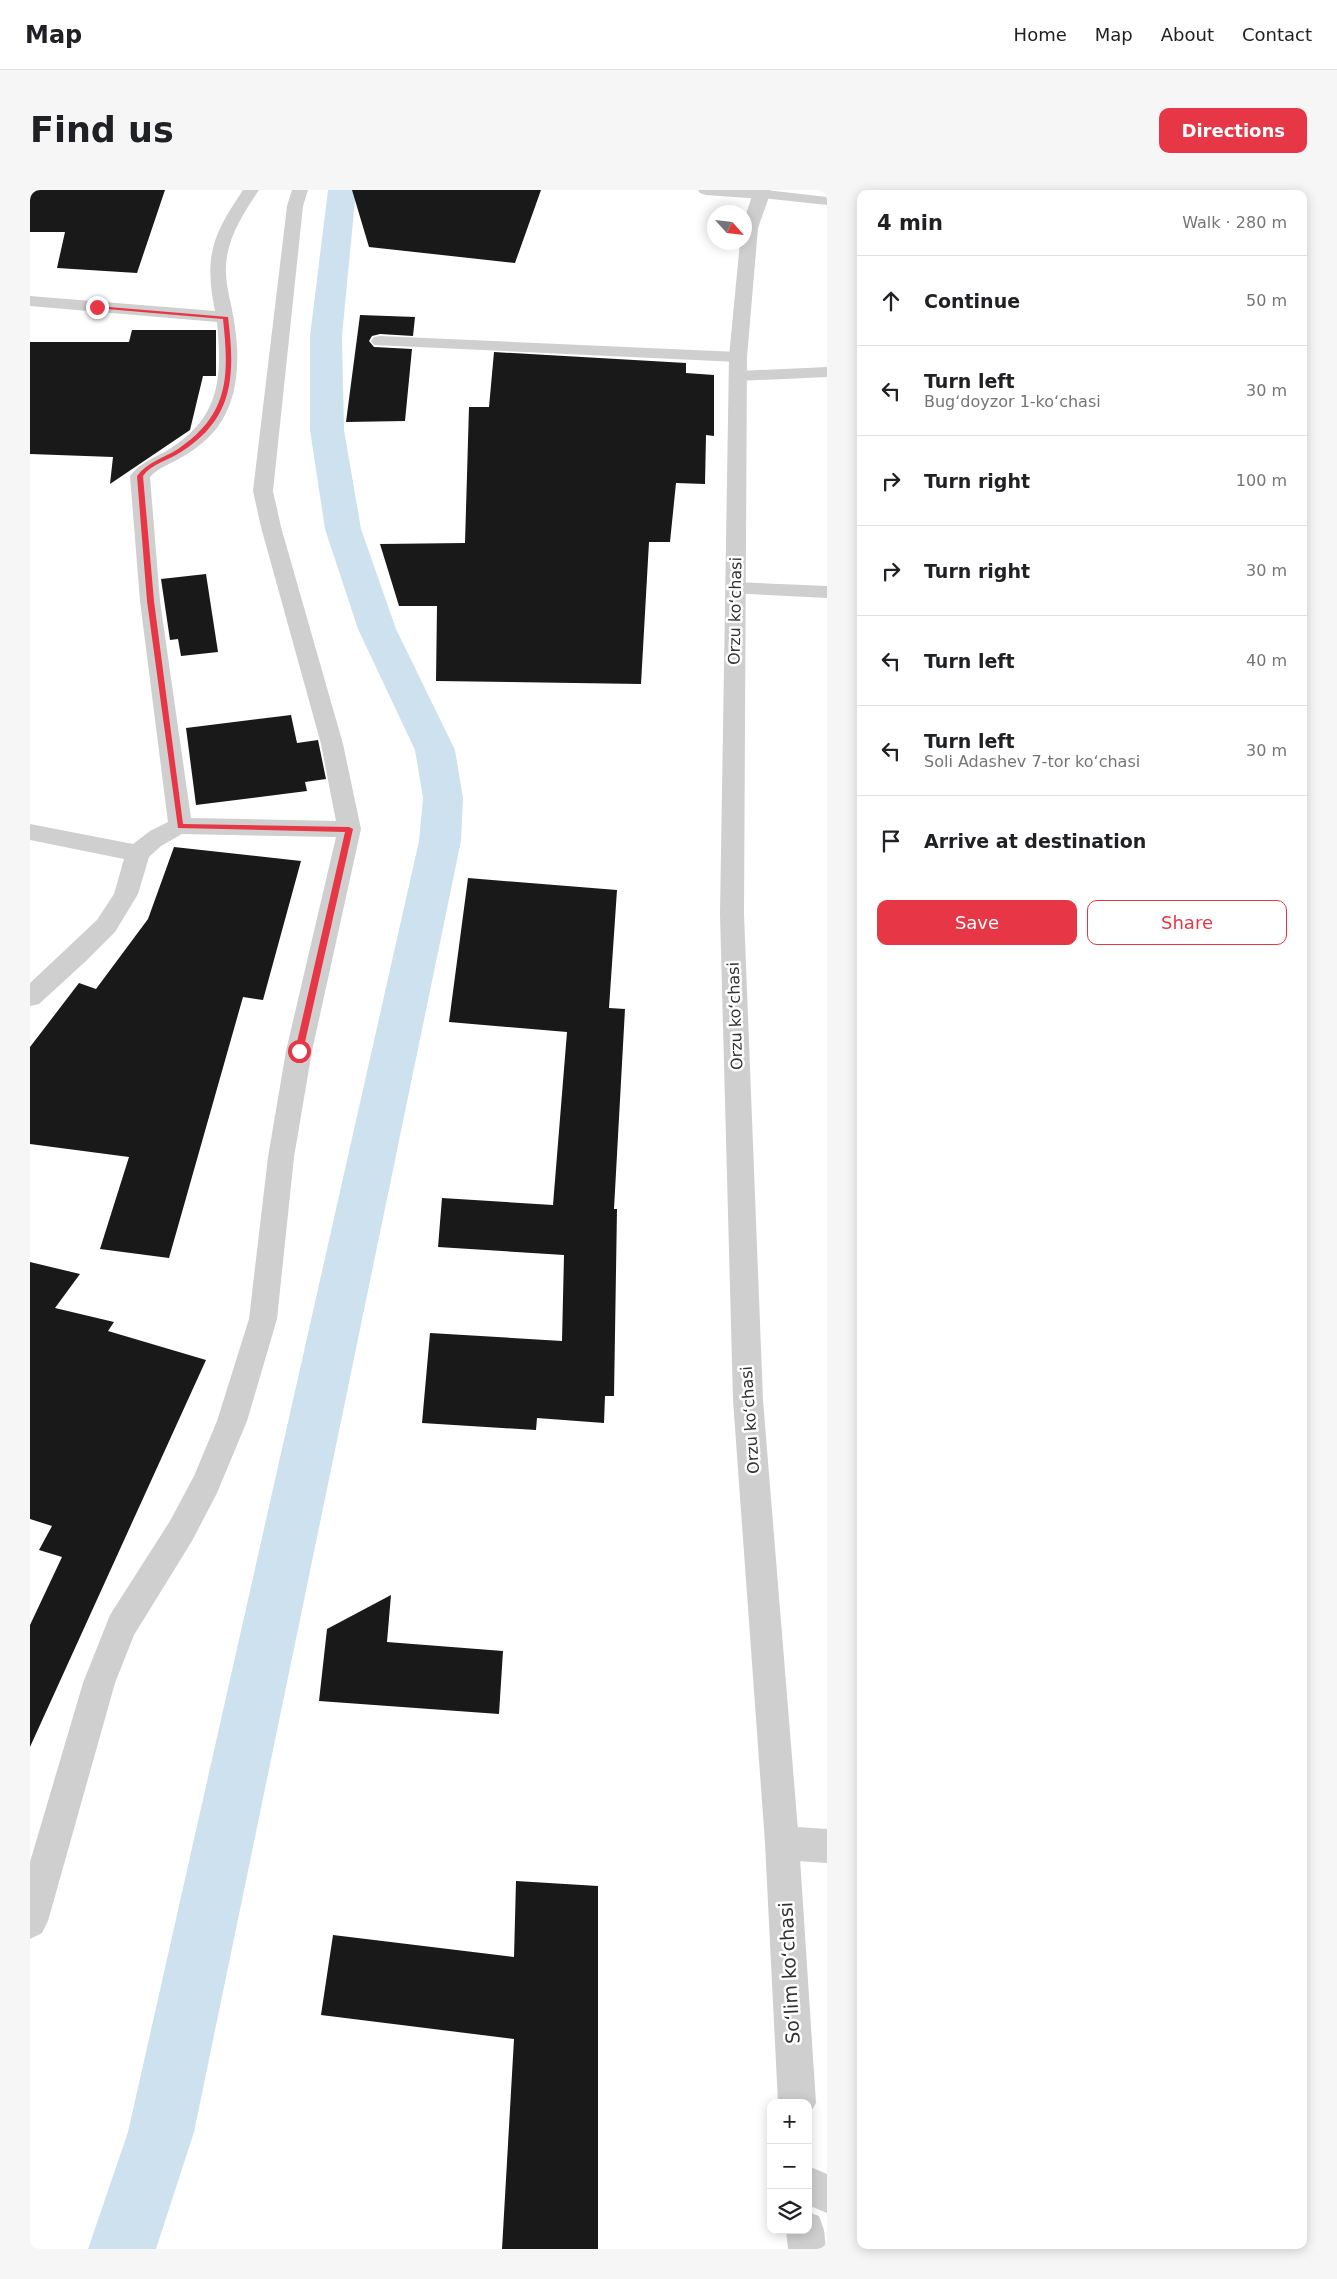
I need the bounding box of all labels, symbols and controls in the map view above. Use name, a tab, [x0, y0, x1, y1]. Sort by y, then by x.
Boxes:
text: Map	[25, 21, 82, 49]
text: Home	[1014, 24, 1067, 45]
text: Map	[1095, 24, 1133, 45]
text: About	[1161, 24, 1214, 45]
text: Contact	[1242, 24, 1312, 45]
button: Directions	[1159, 108, 1307, 153]
text: Find us	[30, 110, 174, 150]
north arrow	[707, 205, 752, 250]
text: 4 min	[877, 211, 943, 235]
text: Walk · 280 m	[1182, 213, 1287, 232]
icon: ahead	[877, 287, 905, 315]
text: Continue	[924, 290, 1020, 312]
text: 50 m	[1246, 291, 1287, 310]
route end	[86, 296, 109, 319]
text: Turn left	[924, 370, 1015, 392]
icon: left	[877, 377, 905, 405]
text: 30 m	[1246, 381, 1287, 400]
text: Bugʻdoyzor 1-koʻchasi	[924, 392, 1101, 411]
icon: right	[877, 467, 905, 495]
text: Turn right	[924, 470, 1030, 492]
text: 100 m	[1236, 471, 1287, 490]
street label: Orzu koʻchasi	[725, 557, 745, 665]
icon: right	[877, 557, 905, 585]
text: Turn right	[924, 560, 1030, 582]
text: 30 m	[1246, 561, 1287, 580]
icon: left	[877, 647, 905, 675]
text: Turn left	[924, 650, 1015, 672]
text: 40 m	[1246, 651, 1287, 670]
text: Turn left	[924, 730, 1015, 752]
icon: left	[877, 737, 905, 765]
text: 30 m	[1246, 741, 1287, 760]
text: Soli Adashev 7-tor koʻchasi	[924, 752, 1140, 771]
icon: arrive	[877, 827, 905, 855]
text: Arrive at destination	[924, 830, 1146, 852]
button: Save	[877, 900, 1077, 945]
button: Share	[1087, 900, 1287, 945]
street label: Orzu koʻchasi	[724, 962, 746, 1070]
route start	[288, 1040, 311, 1063]
street label: Orzu koʻchasi	[737, 1366, 763, 1474]
street label: Soʻlim koʻchasi	[774, 1901, 804, 2045]
map controls	[767, 2099, 812, 2234]
button: +	[767, 2099, 812, 2144]
button: −	[767, 2144, 812, 2189]
button: layers	[767, 2189, 812, 2234]

